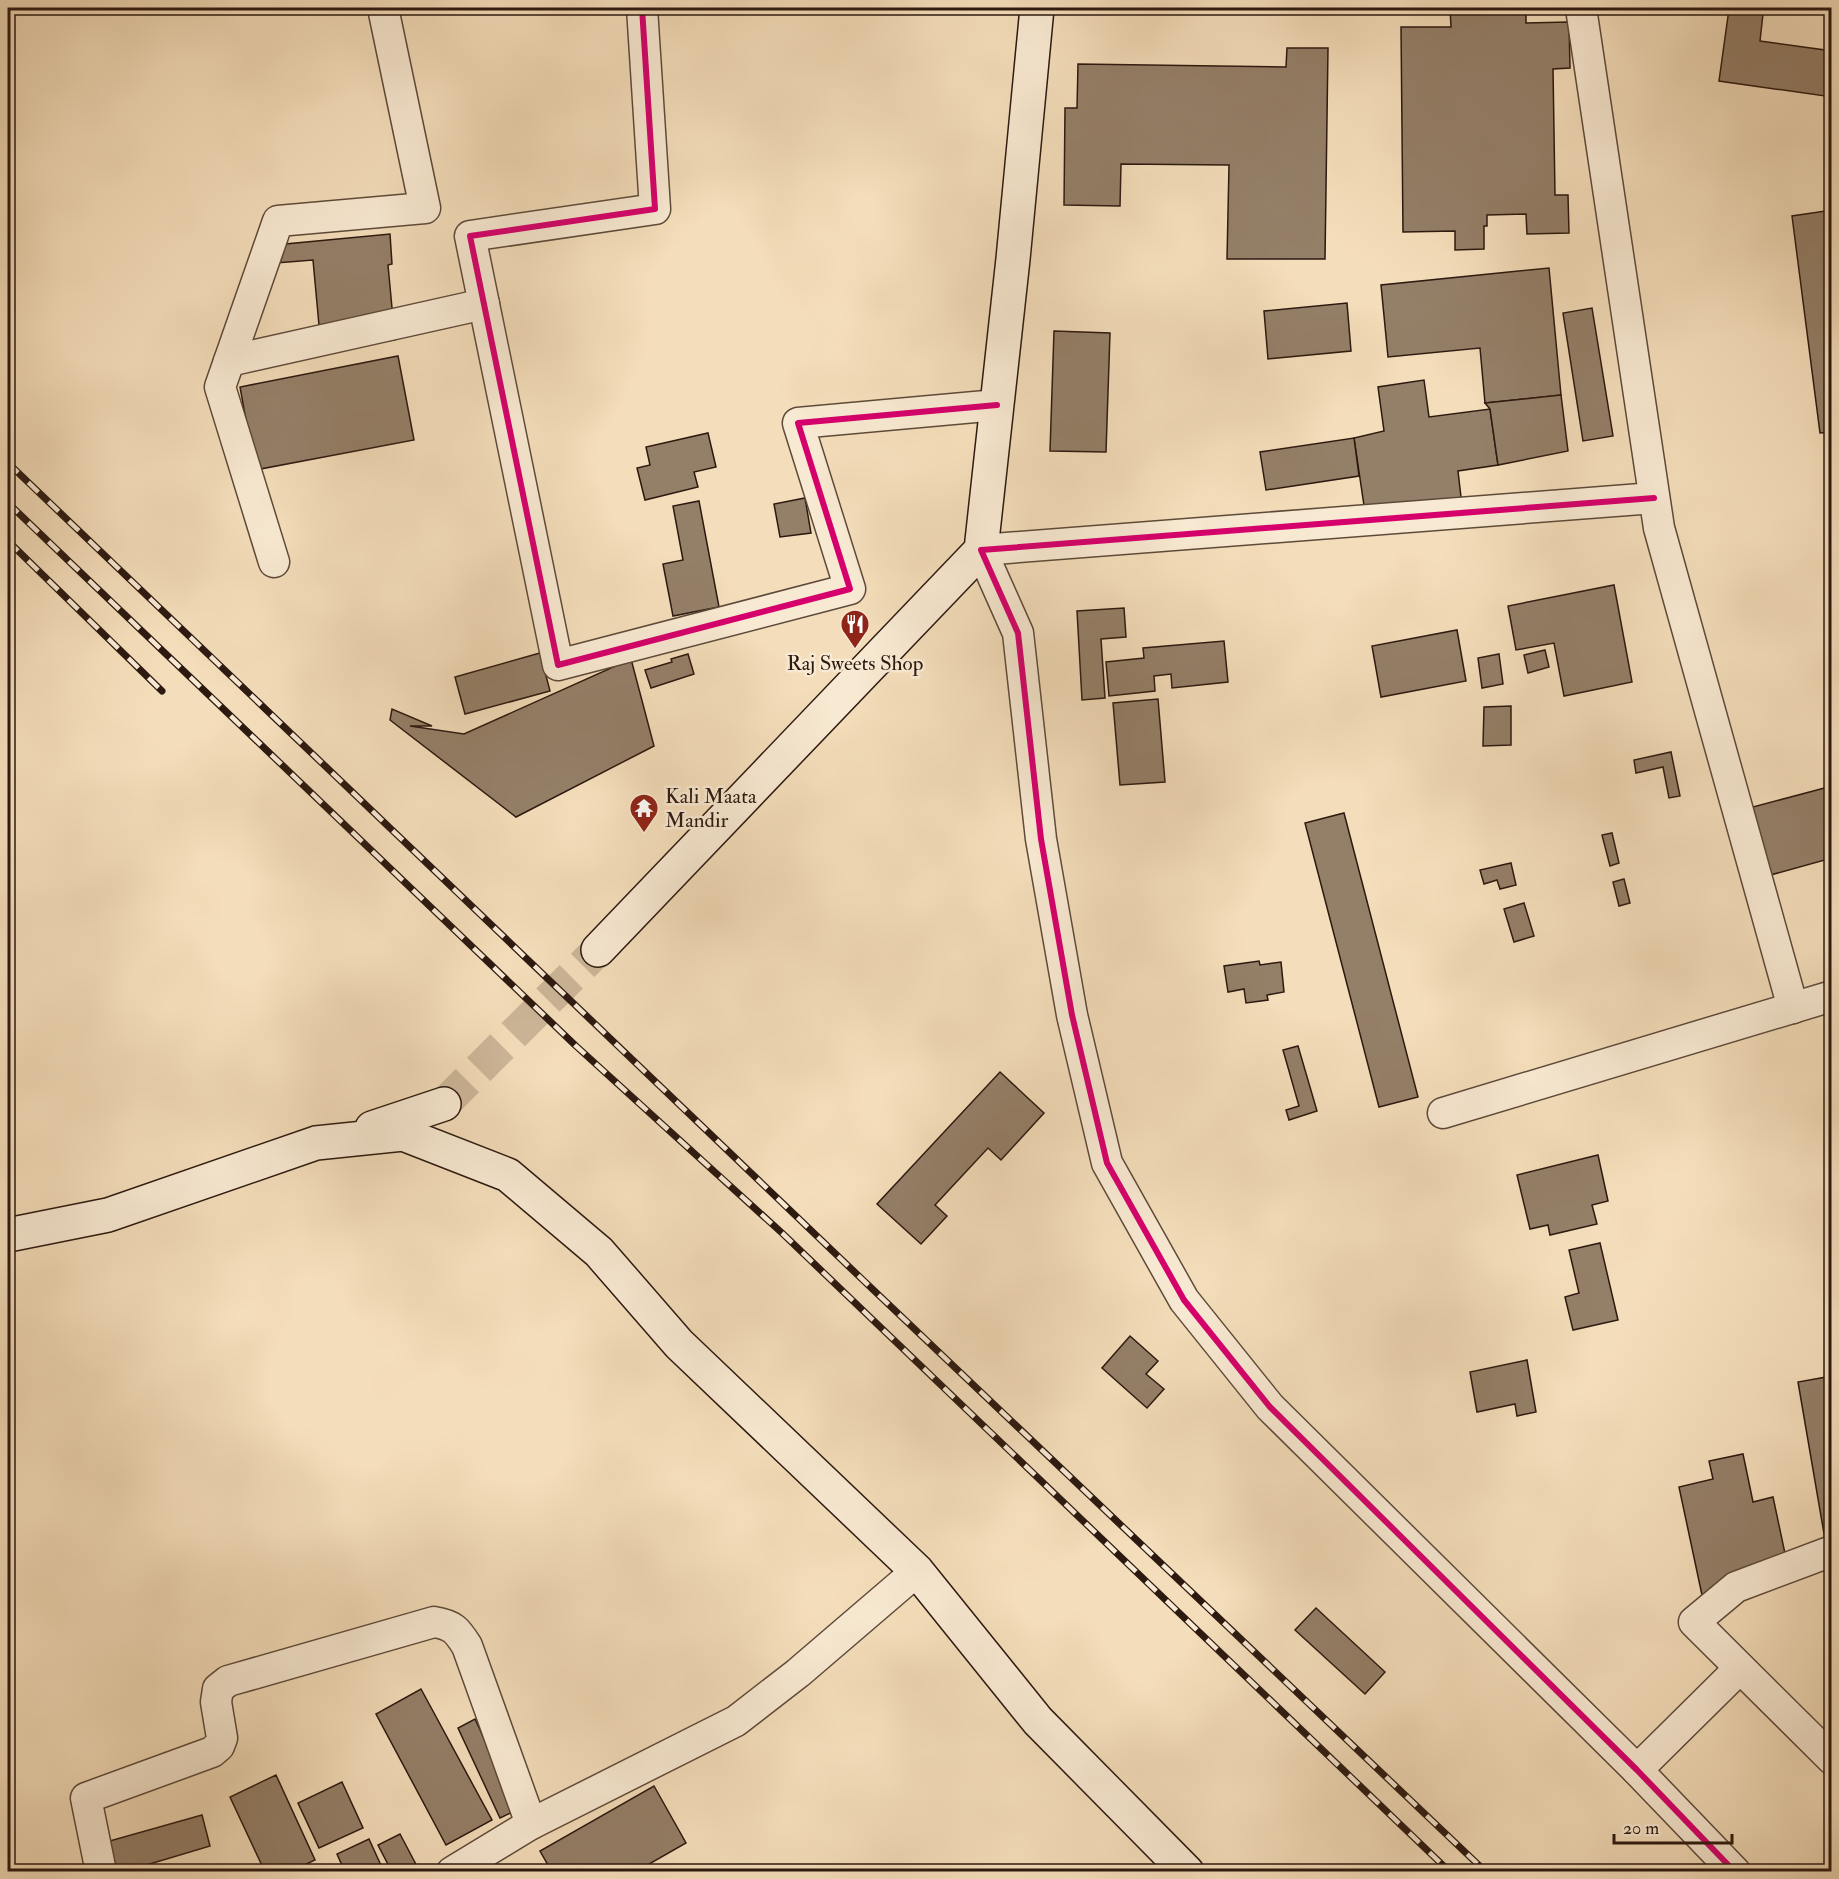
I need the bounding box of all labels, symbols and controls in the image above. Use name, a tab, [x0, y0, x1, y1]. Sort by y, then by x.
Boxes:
restaurant icon: Raj Sweets Shop	[839, 608, 871, 650]
place label: Raj Sweets Shop	[787, 650, 923, 677]
place label: Kali Maata Mandir	[665, 783, 757, 834]
temple icon: Kali Maata Mandir	[628, 792, 660, 834]
scale bar	[1614, 1807, 1732, 1845]
text: 20 m	[1623, 1817, 1659, 1840]

